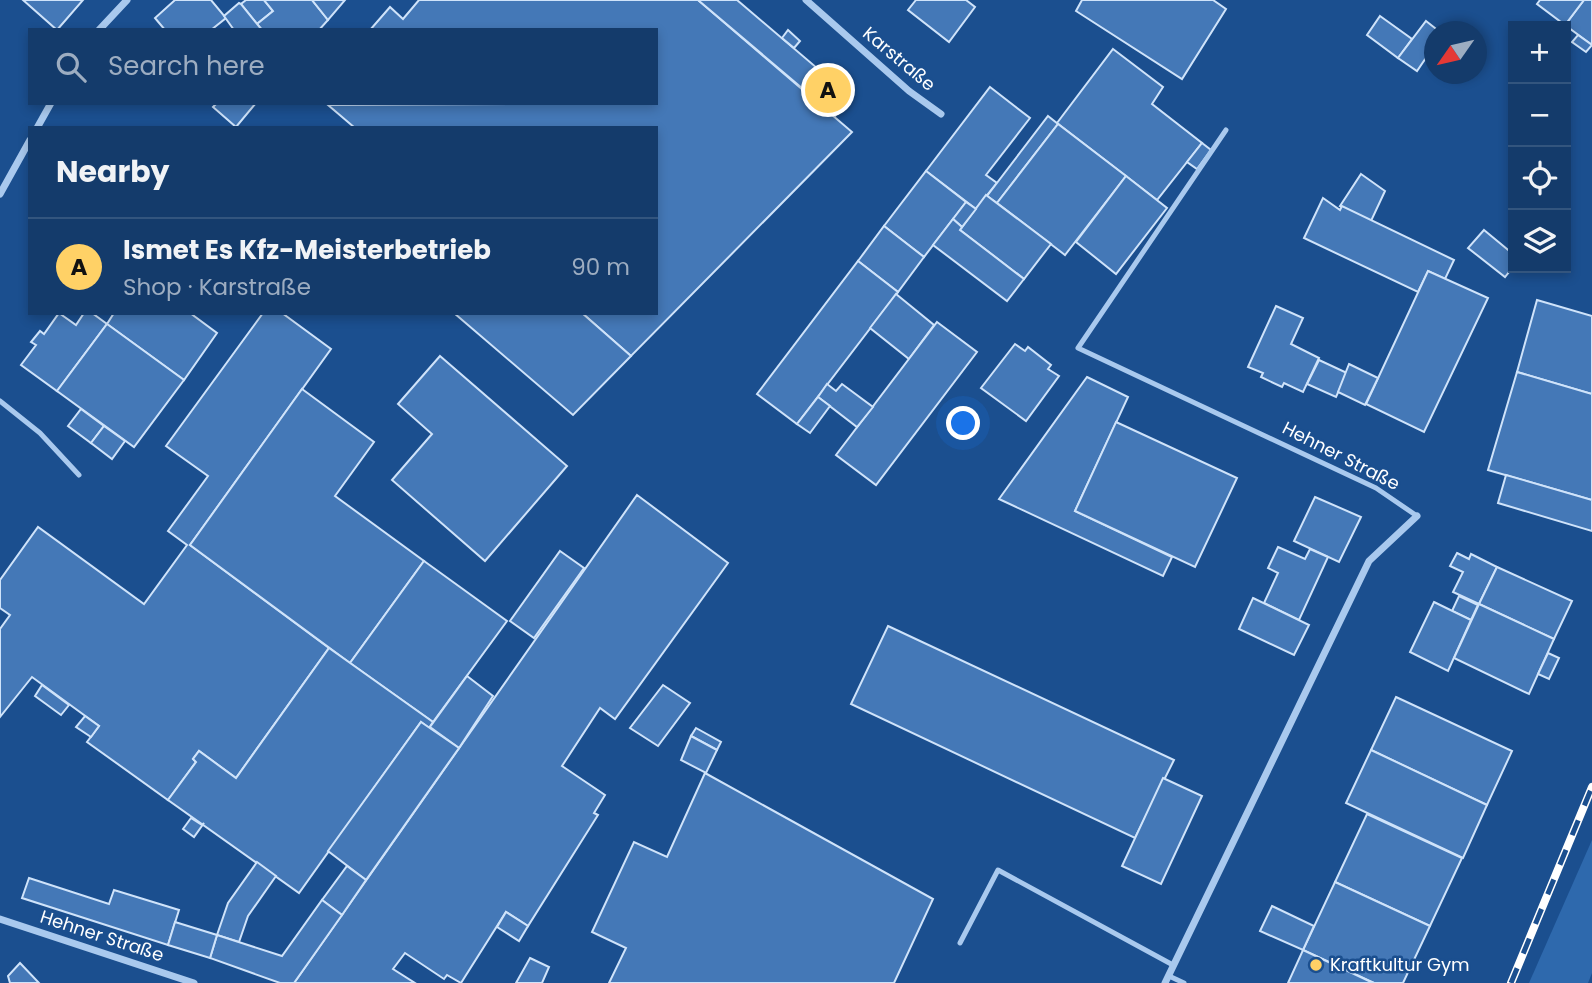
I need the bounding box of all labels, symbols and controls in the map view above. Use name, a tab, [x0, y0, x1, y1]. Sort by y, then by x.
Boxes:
street label: Karstraße	[858, 21, 941, 96]
north arrow	[1424, 21, 1487, 84]
map controls	[1508, 21, 1571, 273]
button: +	[1508, 21, 1571, 84]
search box	[28, 28, 658, 105]
icon: search	[52, 48, 90, 86]
text: Search here	[108, 48, 265, 84]
pin: A	[805, 64, 851, 116]
button: −	[1508, 84, 1571, 147]
button: locate	[1508, 147, 1571, 210]
text: Nearby	[56, 150, 170, 193]
button: layers	[1508, 210, 1571, 273]
text: Ismet Es Kfz-Meisterbetrieb	[123, 232, 491, 268]
text: A	[71, 251, 87, 283]
text: 90 m	[571, 251, 630, 283]
text: Shop · Karstraße	[123, 271, 311, 303]
your location	[946, 406, 980, 440]
street label: Hehner Straße	[1278, 415, 1404, 496]
street label: Hehner Straße	[37, 904, 167, 967]
place label: Kraftkultur Gym	[1330, 952, 1470, 977]
marker: Kraftkultur Gym	[1308, 957, 1324, 973]

